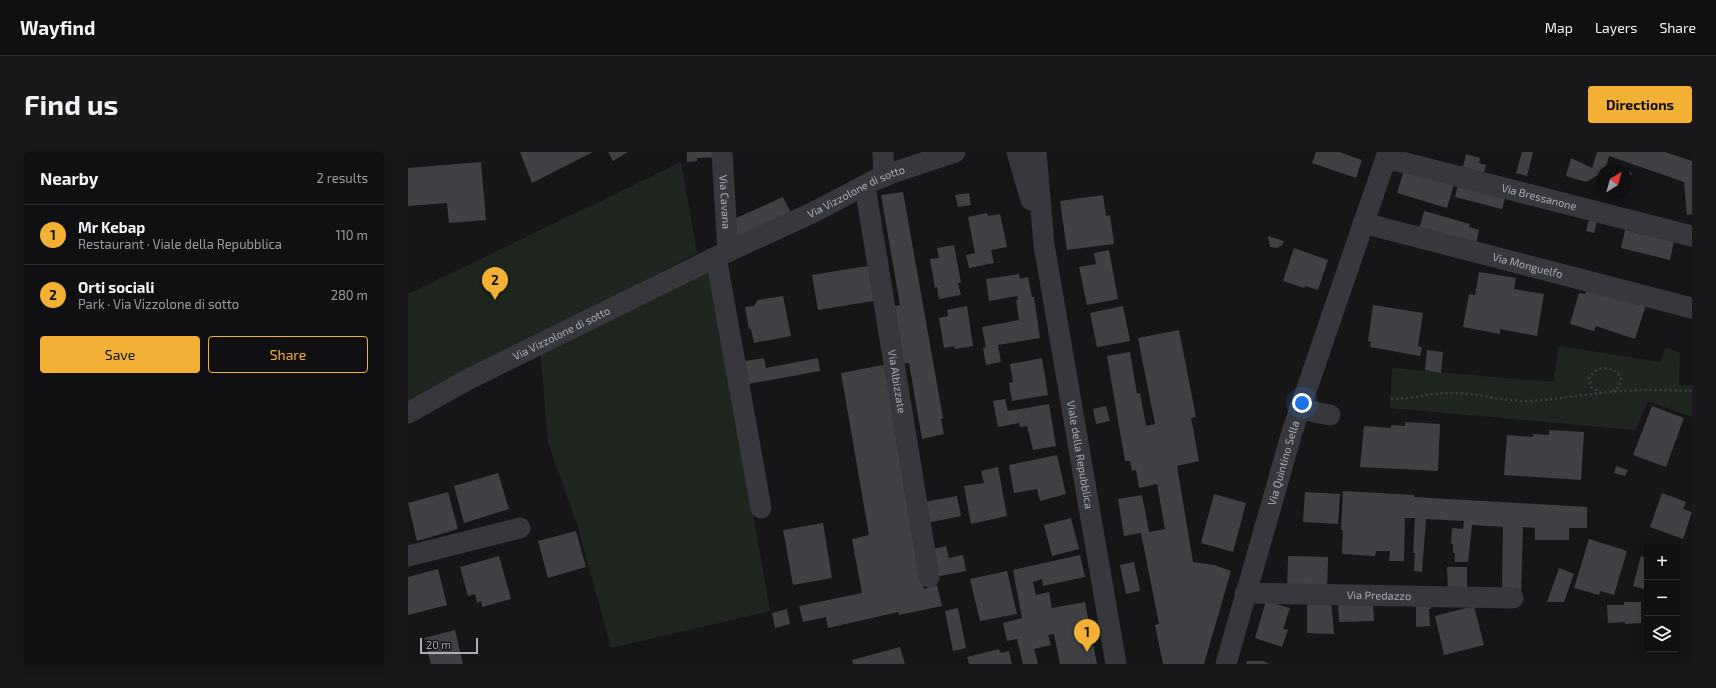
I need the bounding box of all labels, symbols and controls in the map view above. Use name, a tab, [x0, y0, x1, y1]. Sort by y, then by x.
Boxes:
text: Wayfind	[20, 16, 95, 39]
text: Map	[1545, 19, 1573, 36]
text: Layers	[1595, 19, 1637, 36]
text: Share	[1659, 19, 1696, 36]
button: Directions	[1588, 86, 1692, 123]
text: Find us	[24, 87, 118, 121]
street label: Via Vizzolone di sotto	[805, 162, 906, 220]
north arrow	[1596, 164, 1632, 200]
text: Nearby	[40, 168, 98, 188]
text: 2 results	[316, 170, 368, 186]
street label: Via Cavana	[717, 174, 734, 229]
street label: Via Bressanone	[1500, 181, 1578, 212]
text: Mr Kebap	[78, 218, 145, 236]
text: 1	[50, 227, 56, 243]
text: 110 m	[336, 227, 368, 243]
text: Restaurant · Viale della Repubblica	[78, 236, 282, 252]
street label: Via Monguelfo	[1491, 250, 1564, 280]
pin: 2	[482, 267, 508, 300]
text: Orti sociali	[78, 278, 154, 296]
text: 2	[49, 287, 57, 303]
text: 280 m	[331, 287, 368, 303]
text: Park · Via Vizzolone di sotto	[78, 296, 239, 312]
street label: Via Vizzolone di sotto	[510, 303, 612, 362]
button: Save	[40, 336, 200, 373]
button: Share	[208, 336, 368, 373]
street label: Via Albizzate	[886, 349, 909, 414]
your location	[1292, 393, 1312, 413]
street label: Viale della Repubblica	[1065, 399, 1096, 510]
street label: Via Quintino Sella	[1264, 419, 1301, 507]
map controls	[1644, 544, 1680, 652]
button: +	[1644, 544, 1680, 580]
button: −	[1644, 580, 1680, 616]
street label: Via Predazzo	[1347, 588, 1411, 602]
button: layers	[1644, 616, 1680, 652]
pin: 1	[1074, 619, 1100, 652]
scale bar	[420, 636, 478, 655]
text: 20 m	[426, 638, 451, 651]

